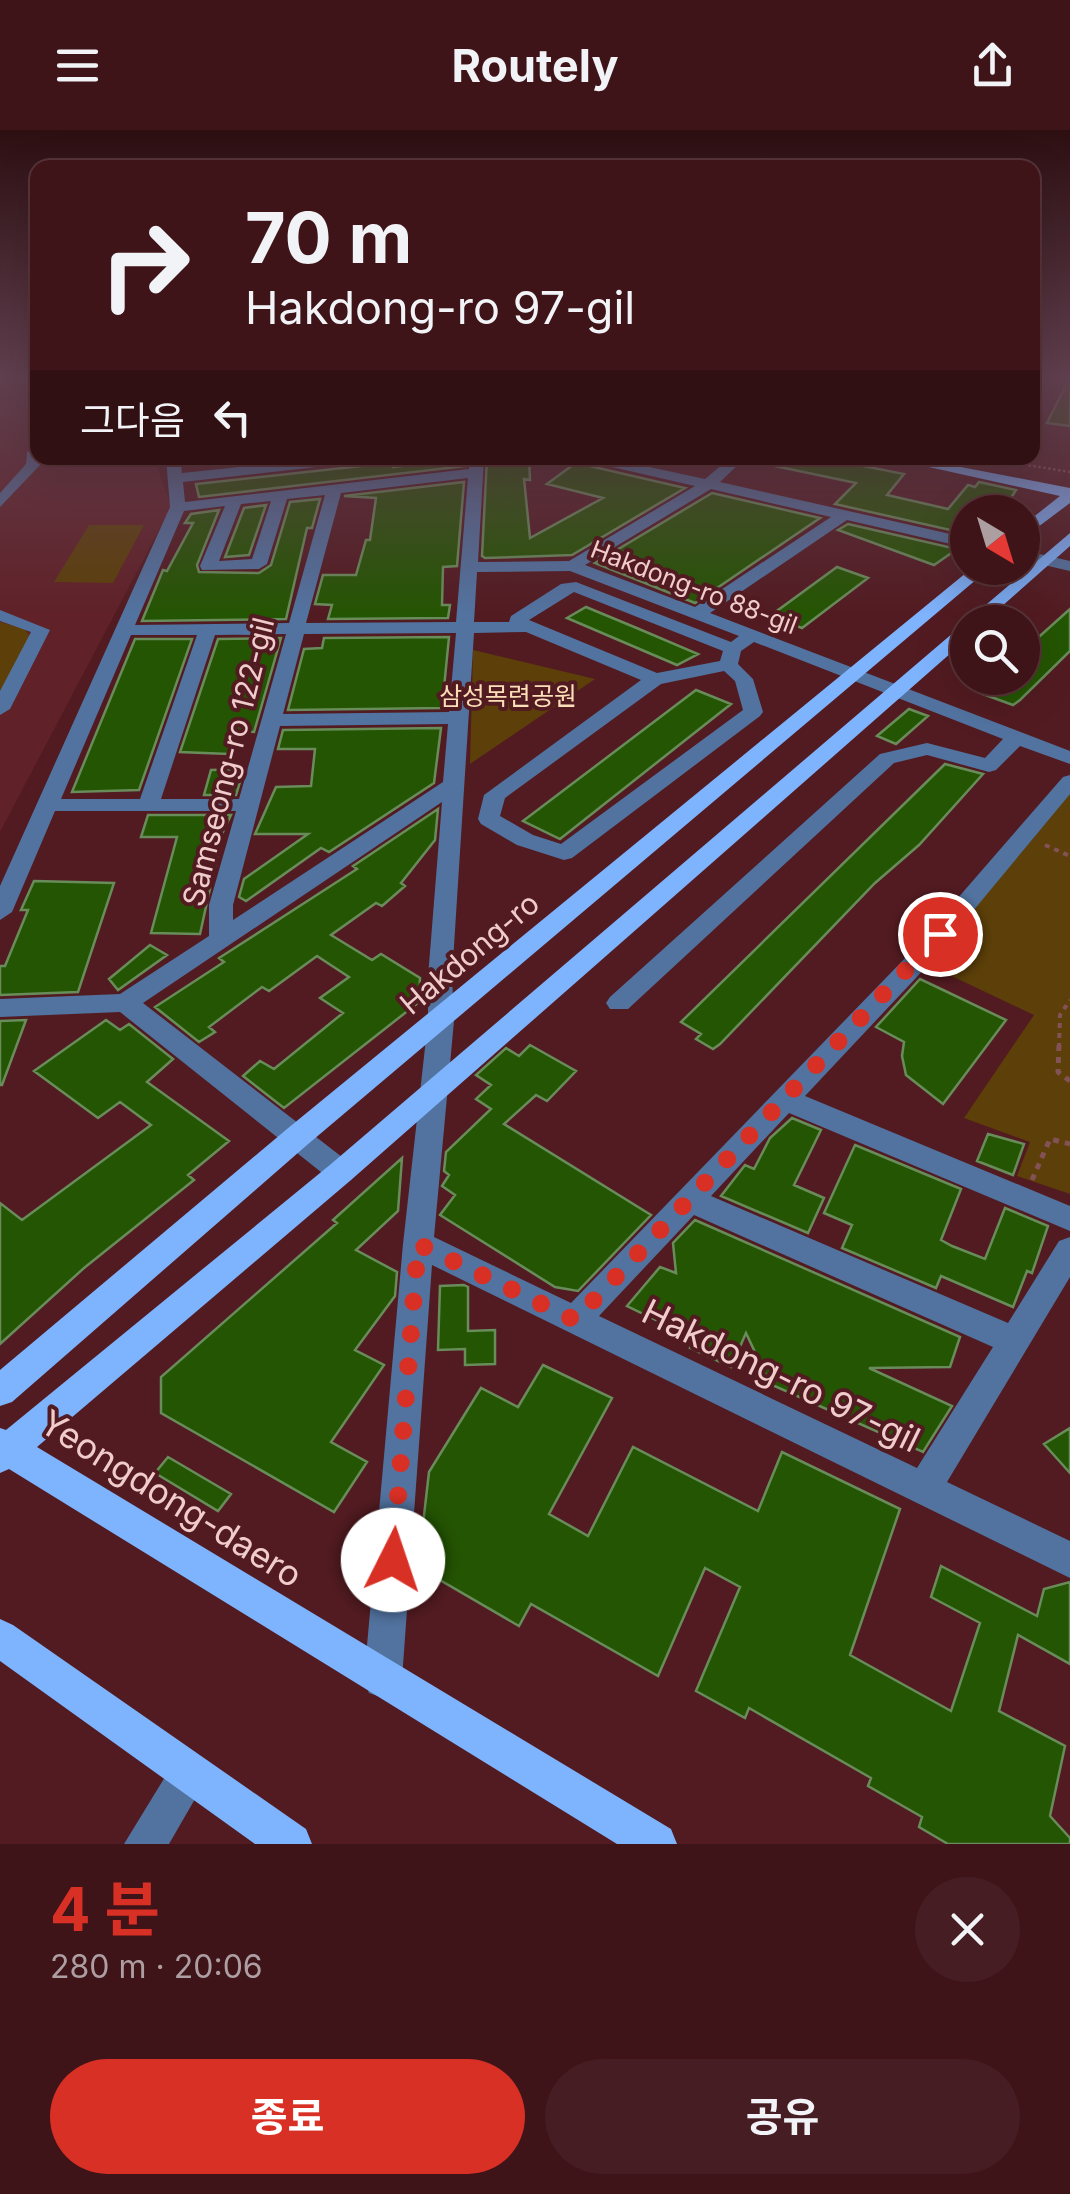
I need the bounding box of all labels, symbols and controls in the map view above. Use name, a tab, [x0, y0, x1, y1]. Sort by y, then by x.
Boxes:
icon: menu	[50, 38, 105, 93]
text: Routely	[451, 38, 619, 93]
icon: share	[965, 38, 1020, 93]
text: 70 m	[245, 195, 412, 280]
icon: right	[80, 200, 210, 330]
text: Hakdong-ro 97-gil	[245, 280, 635, 335]
icon: left	[205, 390, 260, 445]
text: 그다음	[80, 397, 185, 443]
north arrow	[950, 495, 1040, 585]
map controls	[950, 495, 1040, 695]
street label: Hakdong-ro 88-gil	[587, 534, 801, 640]
button: search	[950, 605, 1040, 695]
street label: Samseong-ro 122-gil	[175, 614, 281, 910]
park label: 삼성목련공원	[439, 681, 577, 711]
street label: Hakdong-ro	[393, 885, 546, 1022]
pin	[898, 892, 983, 977]
icon: arrive	[913, 907, 968, 962]
street label: Hakdong-ro 97-gil	[636, 1290, 927, 1461]
street label: Yeongdong-daero	[33, 1401, 310, 1596]
position arrow	[341, 1508, 445, 1612]
text: 4 분	[50, 1873, 160, 1945]
button: close	[915, 1877, 1020, 1982]
text: 280 m · 20:06	[50, 1947, 263, 1986]
button: 종료	[50, 2059, 525, 2174]
button: 공유	[545, 2059, 1020, 2174]

